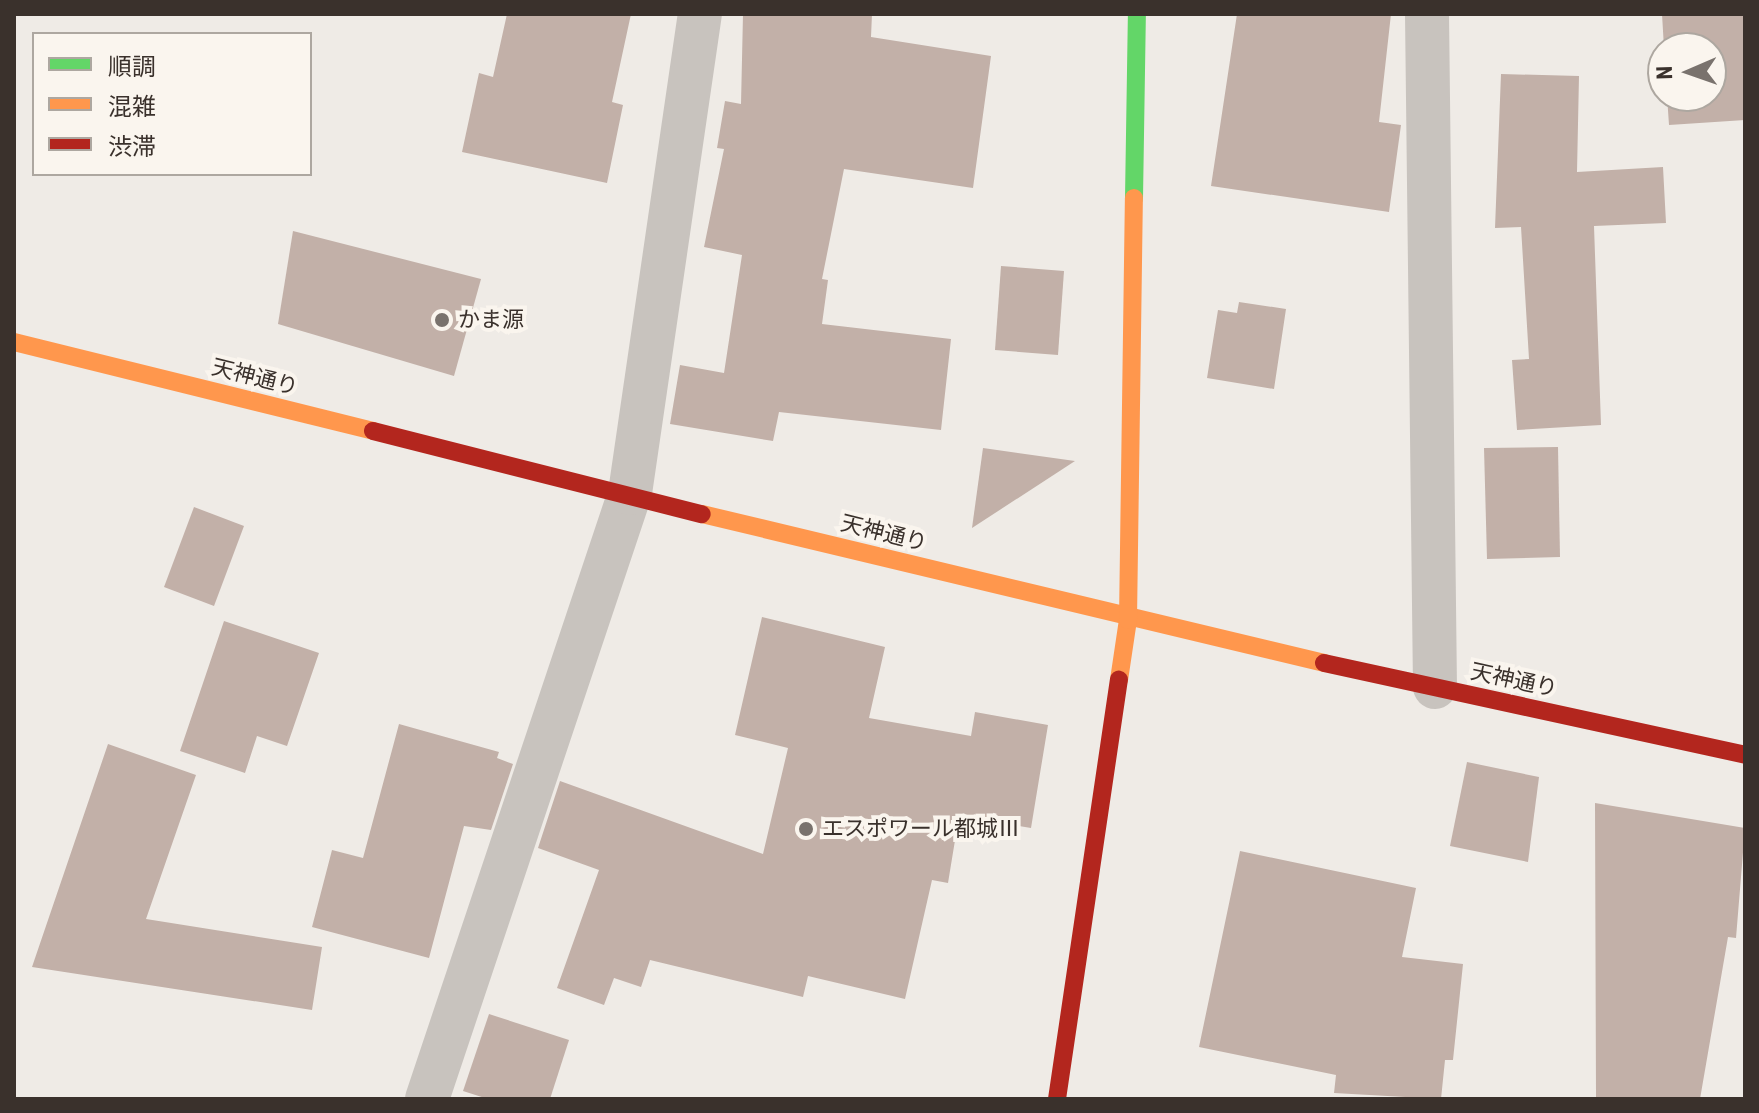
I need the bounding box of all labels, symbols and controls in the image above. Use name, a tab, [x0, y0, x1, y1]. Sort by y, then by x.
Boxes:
legend	[32, 32, 312, 176]
north arrow	[1647, 32, 1727, 112]
text: 順調	[108, 53, 156, 81]
text: N	[1652, 66, 1677, 80]
text: 混雑	[108, 93, 156, 121]
text: 渋滞	[108, 133, 156, 161]
place label: かま源	[458, 307, 524, 333]
marker: かま源	[433, 311, 451, 329]
street label: 天神通り	[209, 354, 301, 400]
street label: 天神通り	[838, 510, 930, 556]
street label: 天神通り	[1468, 658, 1560, 702]
place label: エスポワール都城Ⅲ	[822, 816, 1020, 842]
marker: エスポワール都城Ⅲ	[797, 820, 815, 838]

